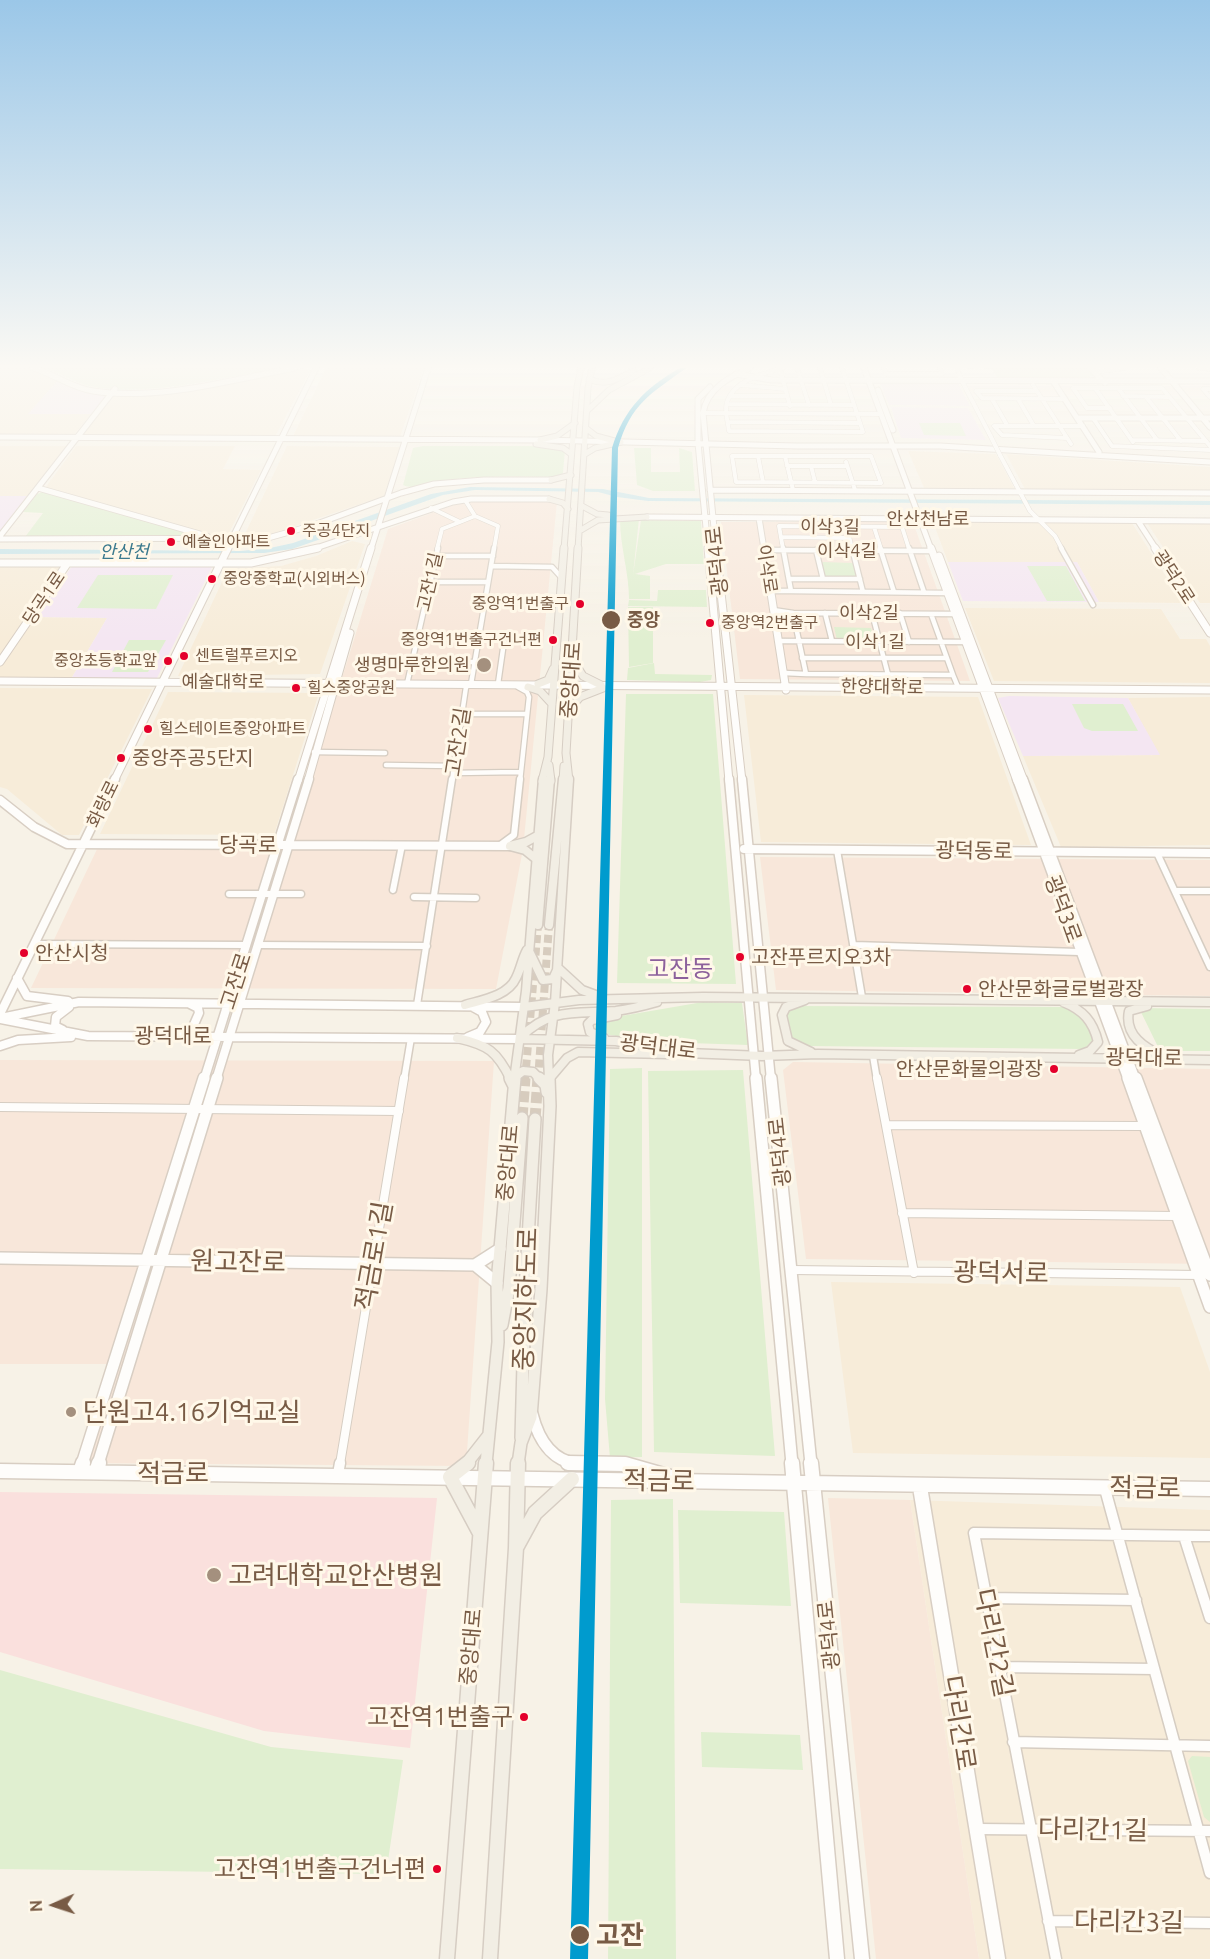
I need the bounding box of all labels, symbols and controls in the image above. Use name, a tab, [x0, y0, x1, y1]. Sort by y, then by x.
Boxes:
street label: 안산천남로	[887, 508, 969, 530]
street label: 이삭3길	[800, 516, 860, 538]
place label: 주공4단지	[302, 521, 370, 541]
marker: 주공4단지	[285, 525, 297, 537]
street label: 광덕4로	[701, 525, 733, 597]
place label: 예술인아파트	[182, 532, 270, 552]
marker: 예술인아파트	[165, 536, 177, 548]
street label: 이삭4길	[817, 540, 877, 562]
water label: 안산천	[99, 541, 149, 563]
street label: 이삭로	[752, 543, 782, 595]
street label: 광덕2로	[1149, 546, 1199, 608]
street label: 고잔1길	[413, 550, 447, 614]
street label: 당곡1로	[18, 567, 70, 629]
place label: 중앙중학교(시외버스)	[223, 569, 366, 589]
marker: 중앙중학교(시외버스)	[206, 573, 218, 585]
place label: 중앙역1번출구	[472, 594, 569, 614]
marker: 중앙역1번출구	[574, 598, 586, 610]
street label: 이삭2길	[839, 602, 899, 624]
marker: 중앙	[600, 609, 622, 631]
place label: 중앙	[627, 609, 660, 631]
place label: 중앙역2번출구	[721, 613, 818, 633]
marker: 중앙역2번출구	[704, 617, 716, 629]
place label: 중앙역1번출구건너편	[400, 630, 542, 650]
street label: 이삭1길	[845, 631, 905, 653]
marker: 중앙역1번출구건너편	[547, 634, 559, 646]
street label: 중앙대로	[556, 641, 586, 719]
place label: 센트럴푸르지오	[195, 646, 298, 666]
marker: 센트럴푸르지오	[178, 650, 190, 662]
place label: 중앙초등학교앞	[54, 651, 157, 671]
place label: 생명마루한의원	[354, 654, 470, 676]
marker: 중앙초등학교앞	[162, 655, 174, 667]
marker: 생명마루한의원	[475, 656, 493, 674]
street label: 예술대학로	[182, 671, 264, 693]
street label: 한양대학로	[840, 675, 924, 699]
place label: 힐스중앙공원	[307, 678, 395, 698]
marker: 힐스중앙공원	[290, 682, 302, 694]
street label: 고잔2길	[440, 706, 476, 778]
place label: 힐스테이트중앙아파트	[159, 719, 306, 739]
marker: 힐스테이트중앙아파트	[142, 723, 154, 735]
place label: 중앙주공5단지	[132, 746, 254, 770]
marker: 중앙주공5단지	[115, 752, 127, 764]
street label: 화랑로	[82, 777, 124, 831]
street label: 당곡로	[219, 832, 277, 858]
street label: 광덕동로	[935, 838, 1013, 864]
street label: 광덕3로	[1039, 872, 1087, 946]
place label: 안산시청	[35, 941, 109, 965]
place label: 고잔푸르지오3차	[751, 945, 891, 969]
marker: 안산시청	[18, 947, 30, 959]
street label: 고잔로	[215, 950, 257, 1012]
marker: 고잔푸르지오3차	[734, 951, 746, 963]
district label: 고잔동	[647, 955, 713, 983]
place label: 안산문화글로벌광장	[978, 977, 1144, 1001]
marker: 안산문화글로벌광장	[961, 983, 973, 995]
street label: 광덕대로	[134, 1023, 212, 1049]
street label: 광덕대로	[618, 1030, 698, 1064]
street label: 광덕대로	[1105, 1045, 1183, 1071]
place label: 안산문화물의광장	[896, 1057, 1043, 1081]
marker: 안산문화물의광장	[1048, 1063, 1060, 1075]
street label: 광덕4로	[764, 1116, 796, 1188]
street label: 중앙대로	[492, 1123, 524, 1203]
street label: 적금로1길	[349, 1199, 399, 1313]
street label: 중앙지하도로	[508, 1227, 544, 1371]
street label: 원고잔로	[190, 1246, 286, 1278]
street label: 광덕서로	[953, 1257, 1049, 1289]
place label: 단원고4.16기억교실	[83, 1396, 301, 1428]
marker: 단원고4.16기억교실	[64, 1405, 78, 1419]
street label: 적금로	[137, 1457, 209, 1489]
street label: 적금로	[623, 1465, 695, 1497]
street label: 적금로	[1109, 1472, 1181, 1504]
place label: 고려대학교안산병원	[228, 1559, 443, 1591]
marker: 고려대학교안산병원	[205, 1566, 223, 1584]
street label: 다리간2길	[968, 1586, 1020, 1700]
street label: 광덕4로	[813, 1599, 845, 1671]
street label: 중앙대로	[455, 1607, 487, 1687]
street label: 다리간로	[936, 1673, 982, 1773]
place label: 고잔역1번출구	[367, 1703, 513, 1731]
marker: 고잔역1번출구	[518, 1711, 530, 1723]
street label: 다리간1길	[1038, 1813, 1148, 1847]
place label: 고잔역1번출구건너편	[214, 1855, 426, 1883]
marker: 고잔역1번출구건너편	[431, 1863, 443, 1875]
north arrow	[24, 1875, 84, 1935]
text: N	[27, 1900, 45, 1912]
street label: 다리간3길	[1074, 1905, 1184, 1939]
place label: 고잔	[596, 1919, 644, 1951]
marker: 고잔	[569, 1924, 591, 1946]

